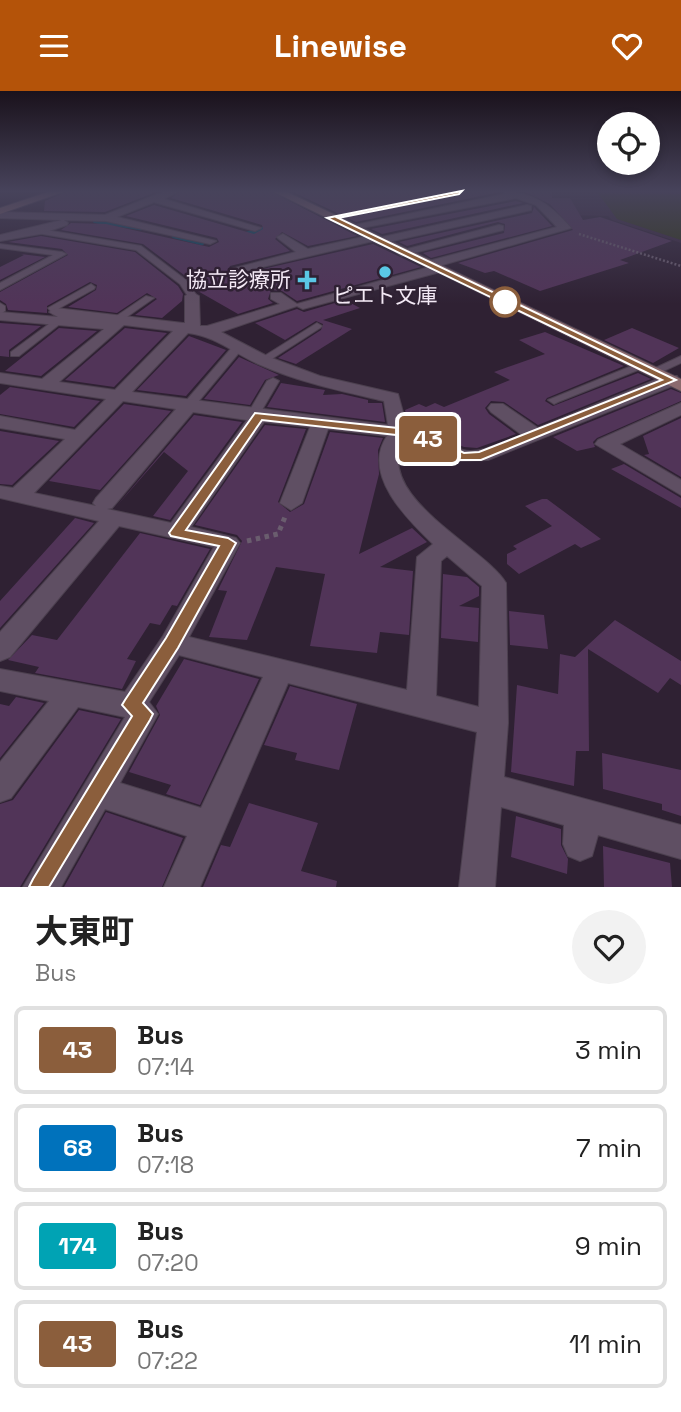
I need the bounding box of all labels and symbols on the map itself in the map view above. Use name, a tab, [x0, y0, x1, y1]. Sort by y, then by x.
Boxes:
marker: ピエト文庫	[377, 264, 393, 280]
place label: 協立診療所	[186, 266, 291, 293]
marker: 協立診療所	[297, 270, 317, 290]
place label: ピエト文庫	[333, 282, 438, 309]
unlabelled marker	[490, 287, 520, 317]
line badge: 43	[396, 416, 460, 462]

